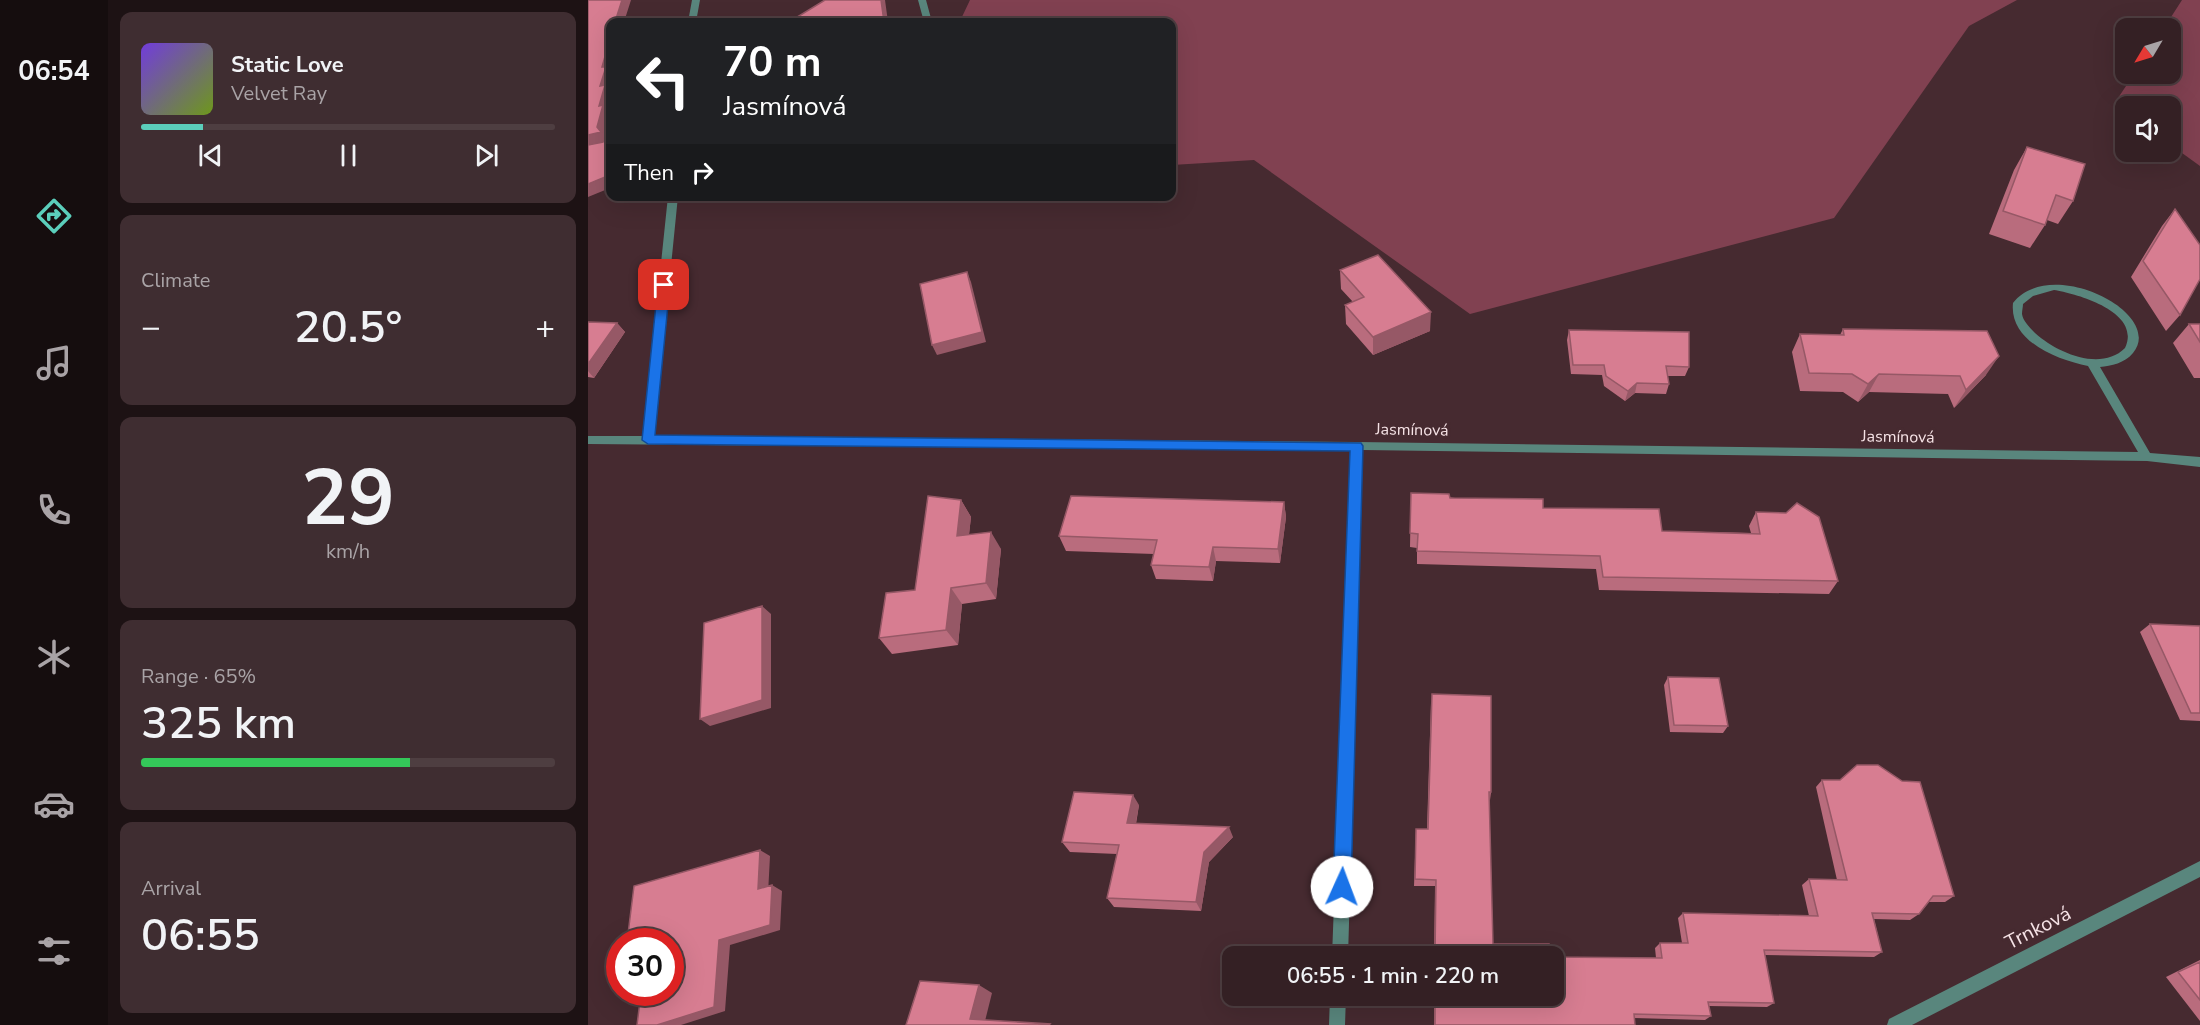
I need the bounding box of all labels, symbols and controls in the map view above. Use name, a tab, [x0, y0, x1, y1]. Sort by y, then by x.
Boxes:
north arrow	[2115, 18, 2181, 84]
map controls	[2115, 18, 2181, 162]
text: 70 m	[723, 34, 822, 91]
icon: left	[624, 42, 702, 120]
text: Static Love	[231, 50, 344, 80]
text: 06:54	[18, 53, 90, 90]
text: Velvet Ray	[231, 80, 327, 107]
text: Jasmínová	[723, 88, 847, 125]
button: sound	[2115, 96, 2181, 162]
icon: previous	[194, 139, 227, 172]
icon: pause	[332, 139, 365, 172]
icon: next	[470, 139, 503, 172]
icon: right	[686, 156, 719, 189]
text: Then	[624, 158, 674, 188]
icon: directions	[33, 195, 75, 237]
pin	[638, 259, 689, 310]
text: Climate	[141, 267, 210, 294]
icon: arrive	[647, 268, 680, 301]
text: 20.5°	[294, 297, 402, 358]
text: −	[141, 305, 161, 350]
text: +	[535, 305, 555, 350]
icon: music	[33, 342, 75, 384]
street label: Jasmínová	[1374, 418, 1449, 442]
street label: Jasmínová	[1860, 425, 1935, 449]
text: 29	[301, 445, 395, 552]
icon: phone	[33, 489, 75, 531]
text: km/h	[326, 538, 370, 565]
icon: climate	[33, 636, 75, 678]
text: Range · 65%	[141, 663, 256, 690]
text: 325 km	[141, 693, 296, 754]
icon: car	[33, 783, 75, 825]
position arrow	[1310, 855, 1374, 919]
text: Arrival	[141, 875, 201, 902]
street label: Trnková	[2000, 900, 2076, 956]
text: 06:55	[141, 905, 260, 966]
speed limit sign: 30	[606, 928, 684, 1006]
icon: filters	[33, 930, 75, 972]
text: 06:55 · 1 min · 220 m	[1287, 961, 1499, 991]

